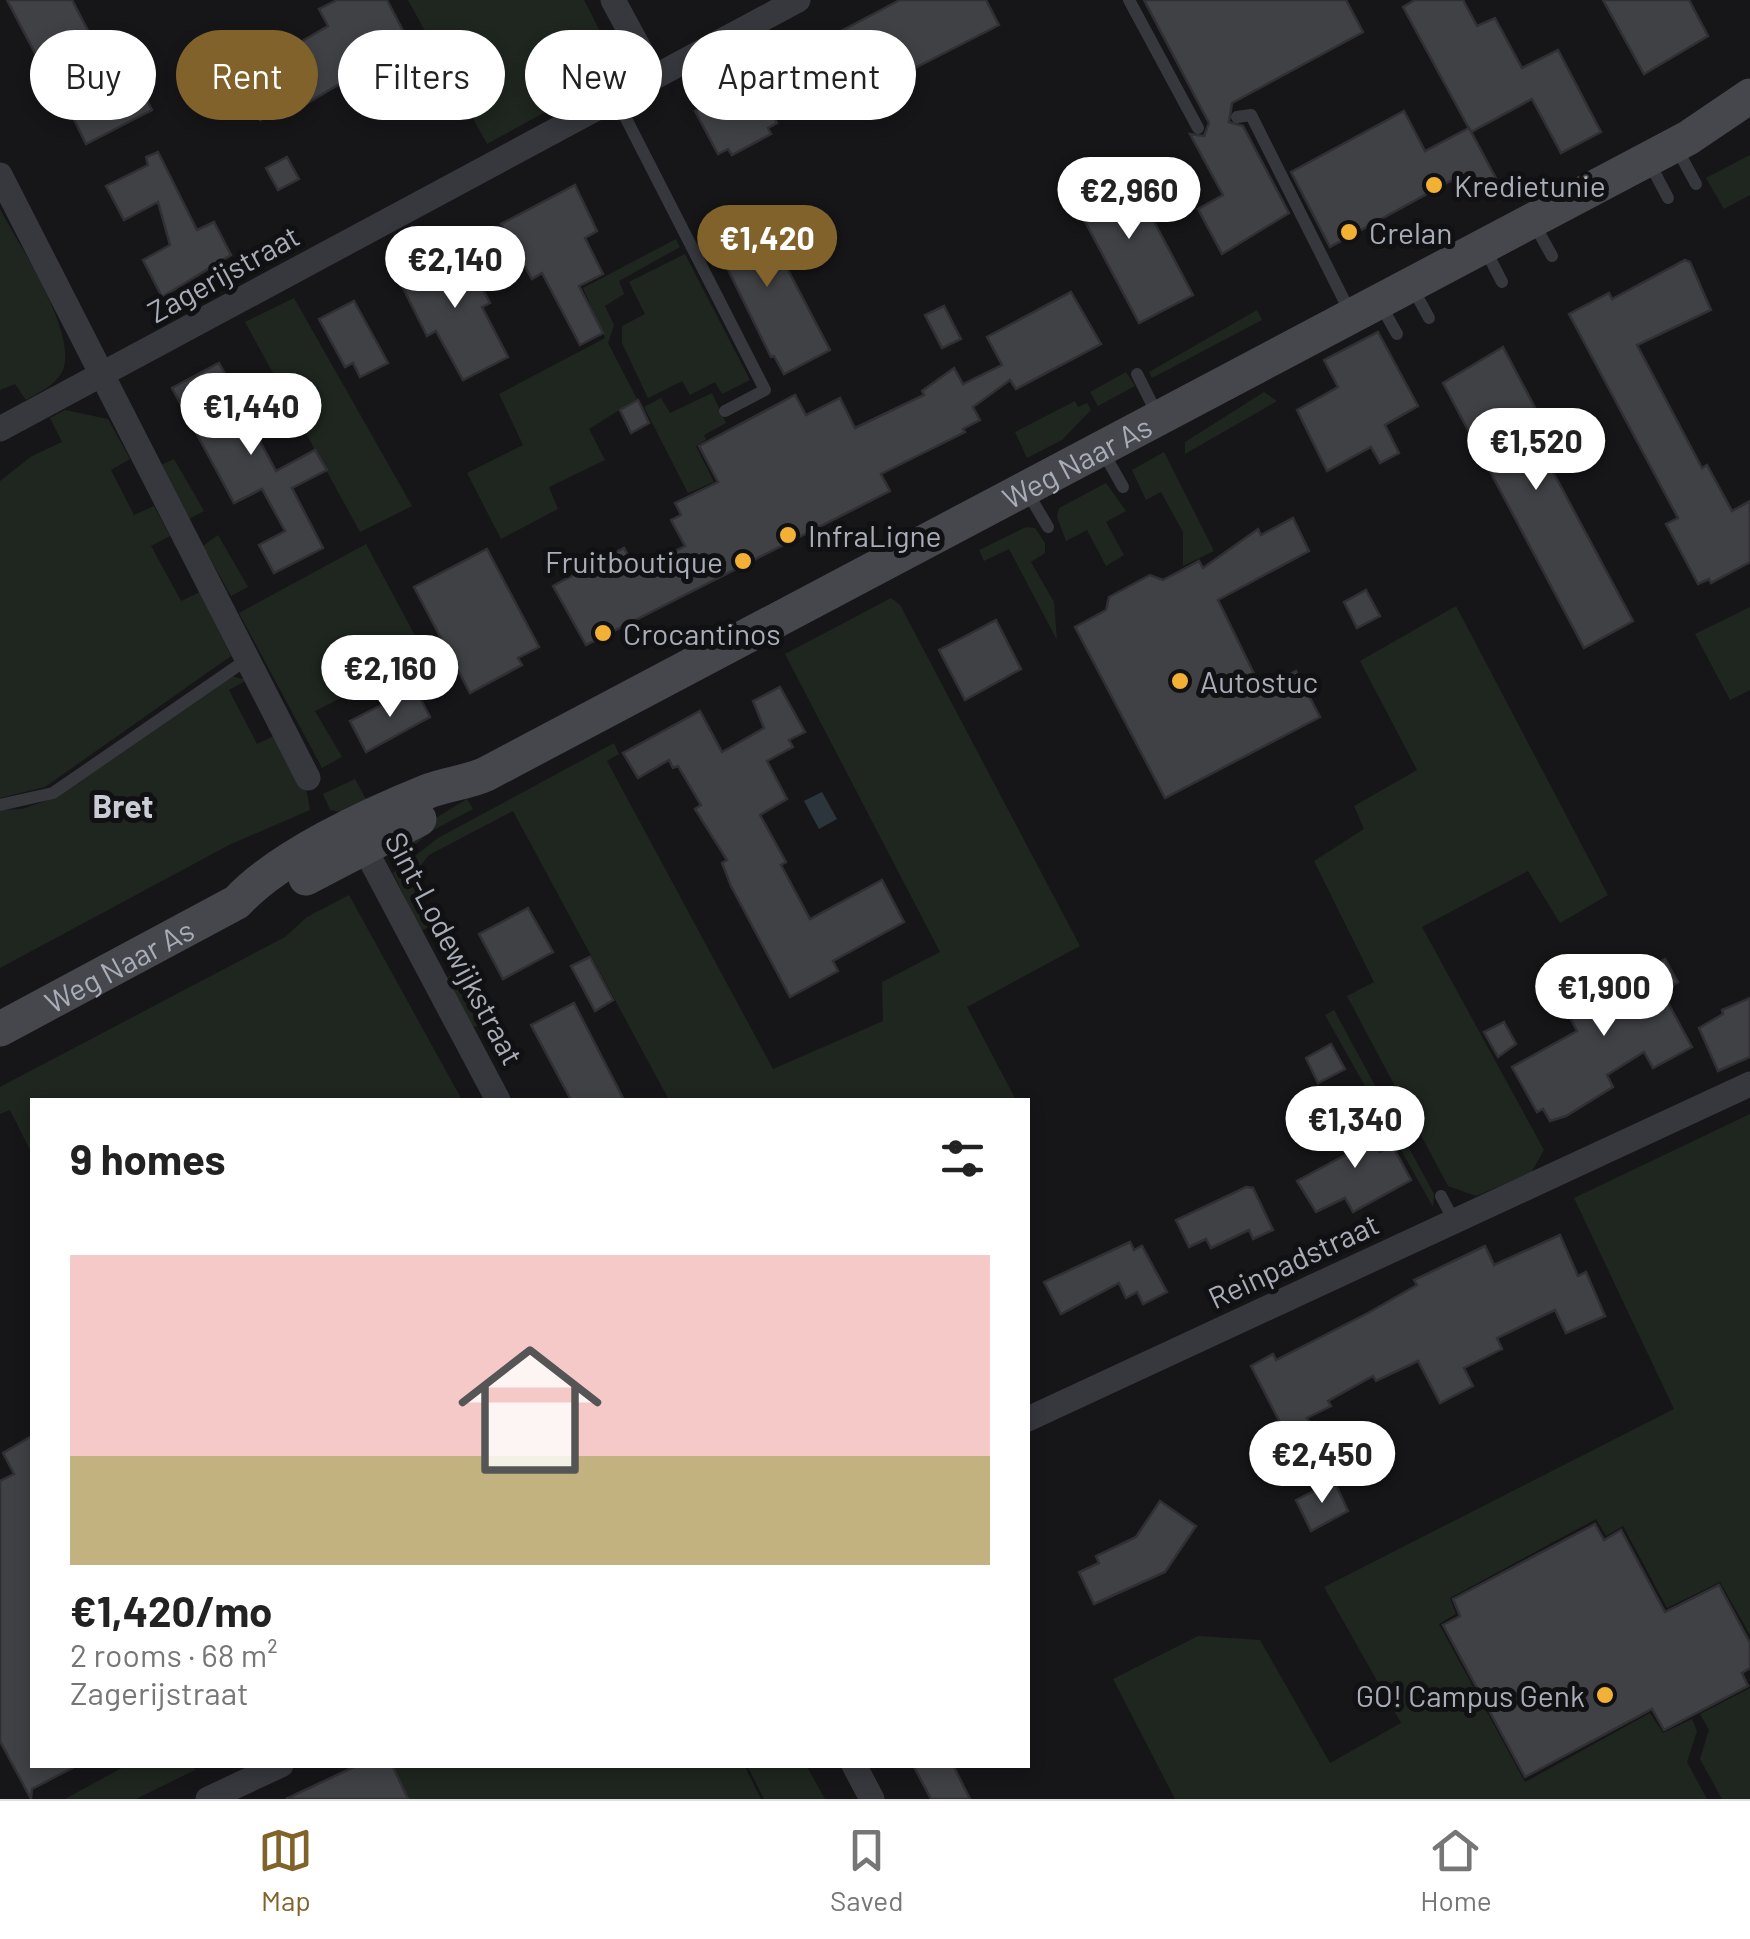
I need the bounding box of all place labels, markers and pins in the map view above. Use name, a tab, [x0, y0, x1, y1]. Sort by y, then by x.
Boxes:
pin: €2,960	[1048, 157, 1210, 242]
place label: Kredietunie	[1454, 167, 1606, 203]
marker: Kredietunie	[1423, 174, 1445, 196]
pin: €1,420	[686, 205, 848, 290]
place label: Crelan	[1369, 214, 1452, 250]
marker: Crelan	[1338, 221, 1360, 243]
pin: €2,140	[374, 226, 536, 311]
pin: €1,440	[170, 373, 332, 458]
pin: €1,520	[1455, 408, 1617, 493]
place label: InfraLigne	[808, 517, 942, 553]
marker: InfraLigne	[777, 524, 799, 546]
place label: Fruitboutique	[545, 543, 723, 579]
marker: Fruitboutique	[732, 550, 754, 572]
place label: Crocantinos	[623, 615, 781, 651]
marker: Crocantinos	[592, 622, 614, 644]
pin: €2,160	[309, 635, 471, 720]
place label: Autostuc	[1200, 663, 1318, 699]
marker: Autostuc	[1169, 670, 1191, 692]
pin: €1,900	[1523, 954, 1685, 1039]
pin: €1,340	[1274, 1086, 1436, 1171]
pin: €2,450	[1241, 1421, 1403, 1506]
place label: GO! Campus Genk	[1356, 1677, 1585, 1713]
marker: GO! Campus Genk	[1594, 1684, 1616, 1706]

